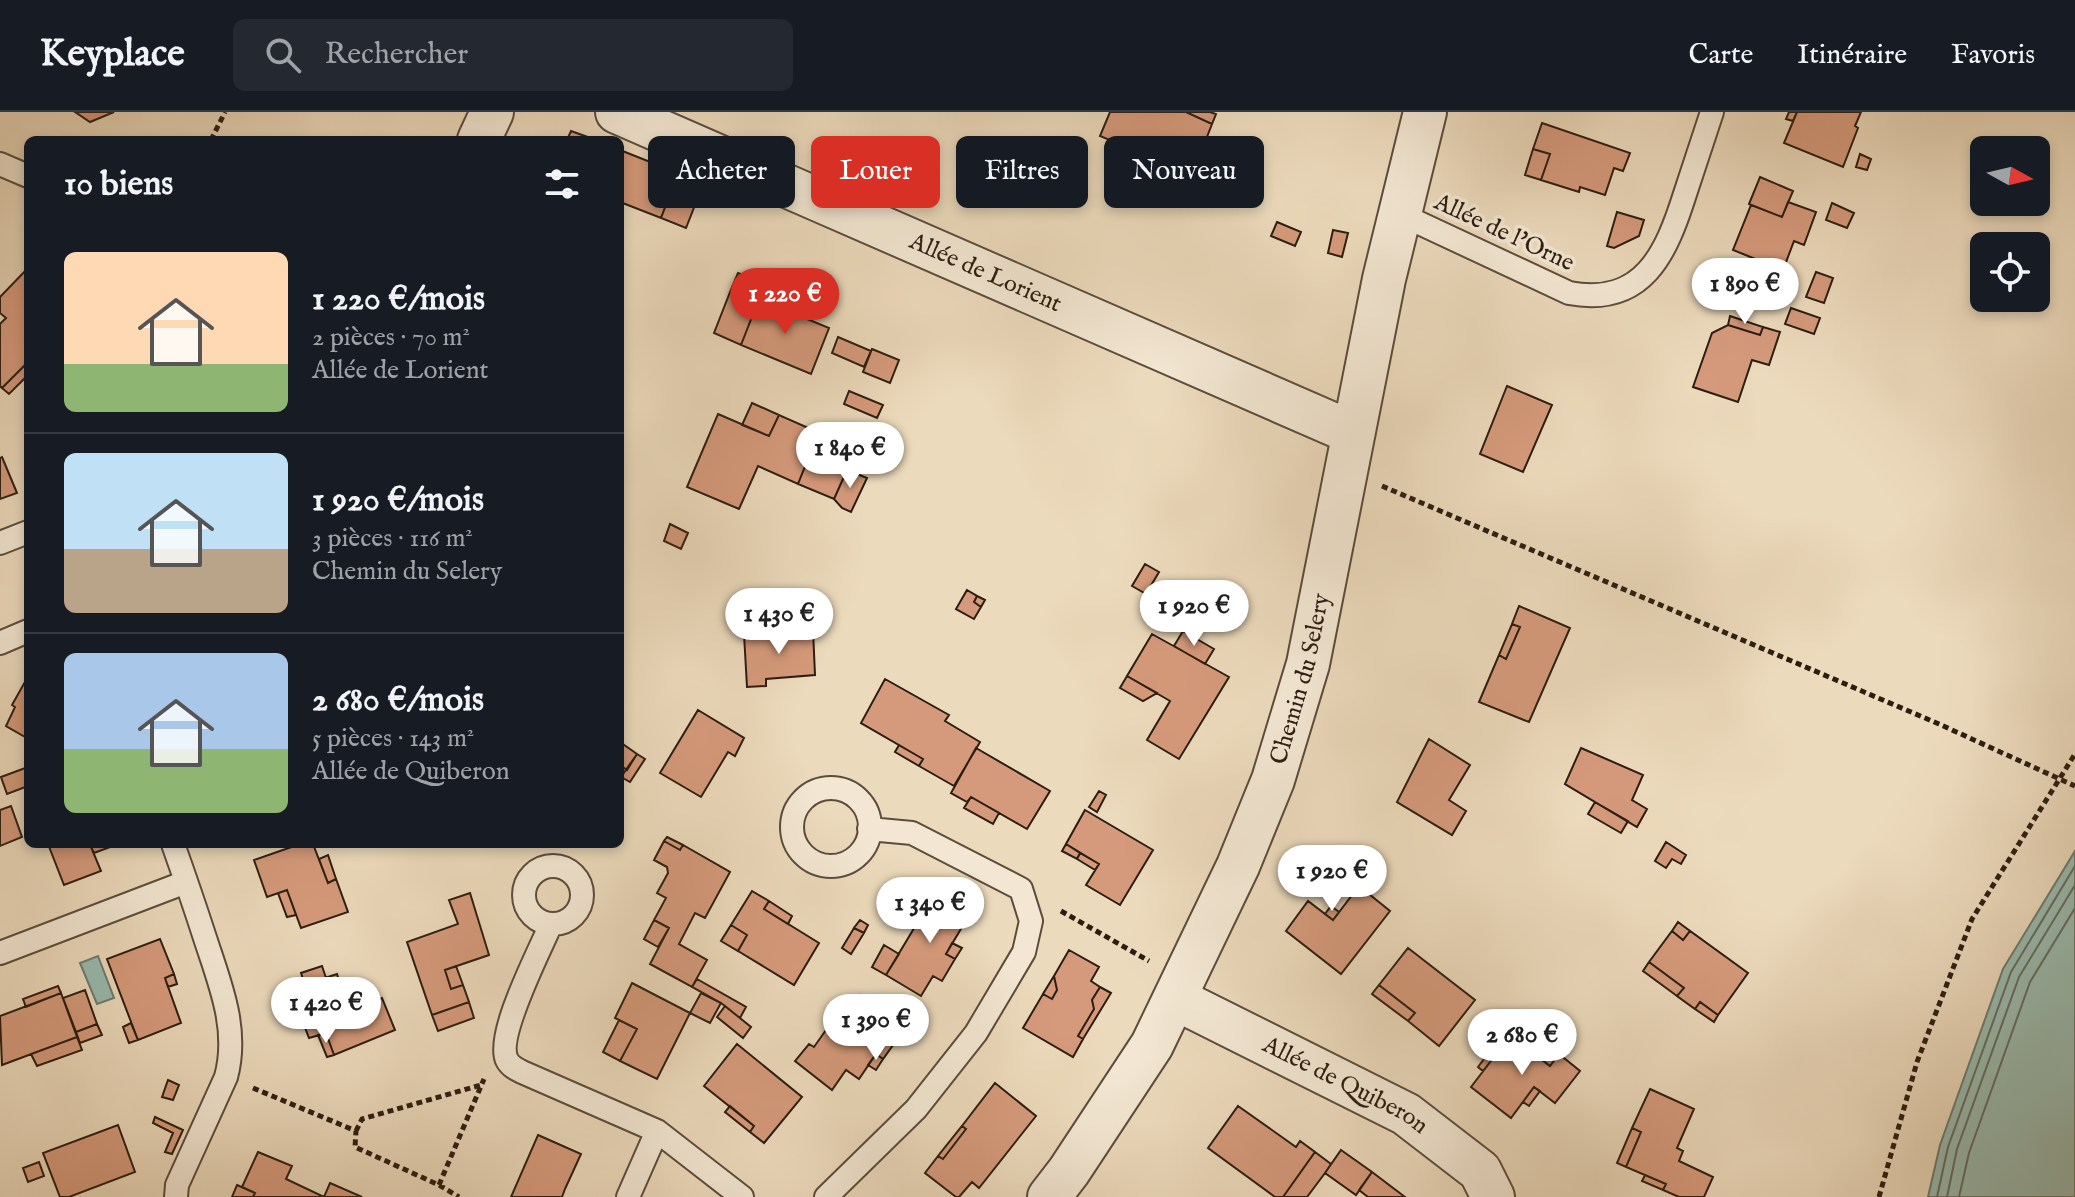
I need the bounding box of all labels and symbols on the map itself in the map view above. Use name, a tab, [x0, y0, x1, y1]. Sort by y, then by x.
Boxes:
north arrow	[1970, 136, 2050, 216]
street label: Allée de l'Orne	[1428, 187, 1579, 279]
street label: Allée de Lorient	[904, 226, 1066, 319]
pin: 1 890 €	[1671, 258, 1819, 326]
pin: 1 220 €	[711, 268, 859, 336]
pin: 1 840 €	[776, 422, 924, 490]
pin: 1 920 €	[1120, 580, 1268, 648]
pin: 1 430 €	[705, 588, 853, 656]
street label: Chemin du Selery	[1263, 591, 1337, 768]
pin: 1 920 €	[1258, 845, 1406, 913]
pin: 1 340 €	[856, 877, 1004, 945]
pin: 1 420 €	[252, 977, 400, 1045]
pin: 1 390 €	[802, 994, 950, 1062]
pin: 2 680 €	[1448, 1009, 1596, 1077]
street label: Allée de Quiberon	[1257, 1029, 1435, 1141]

